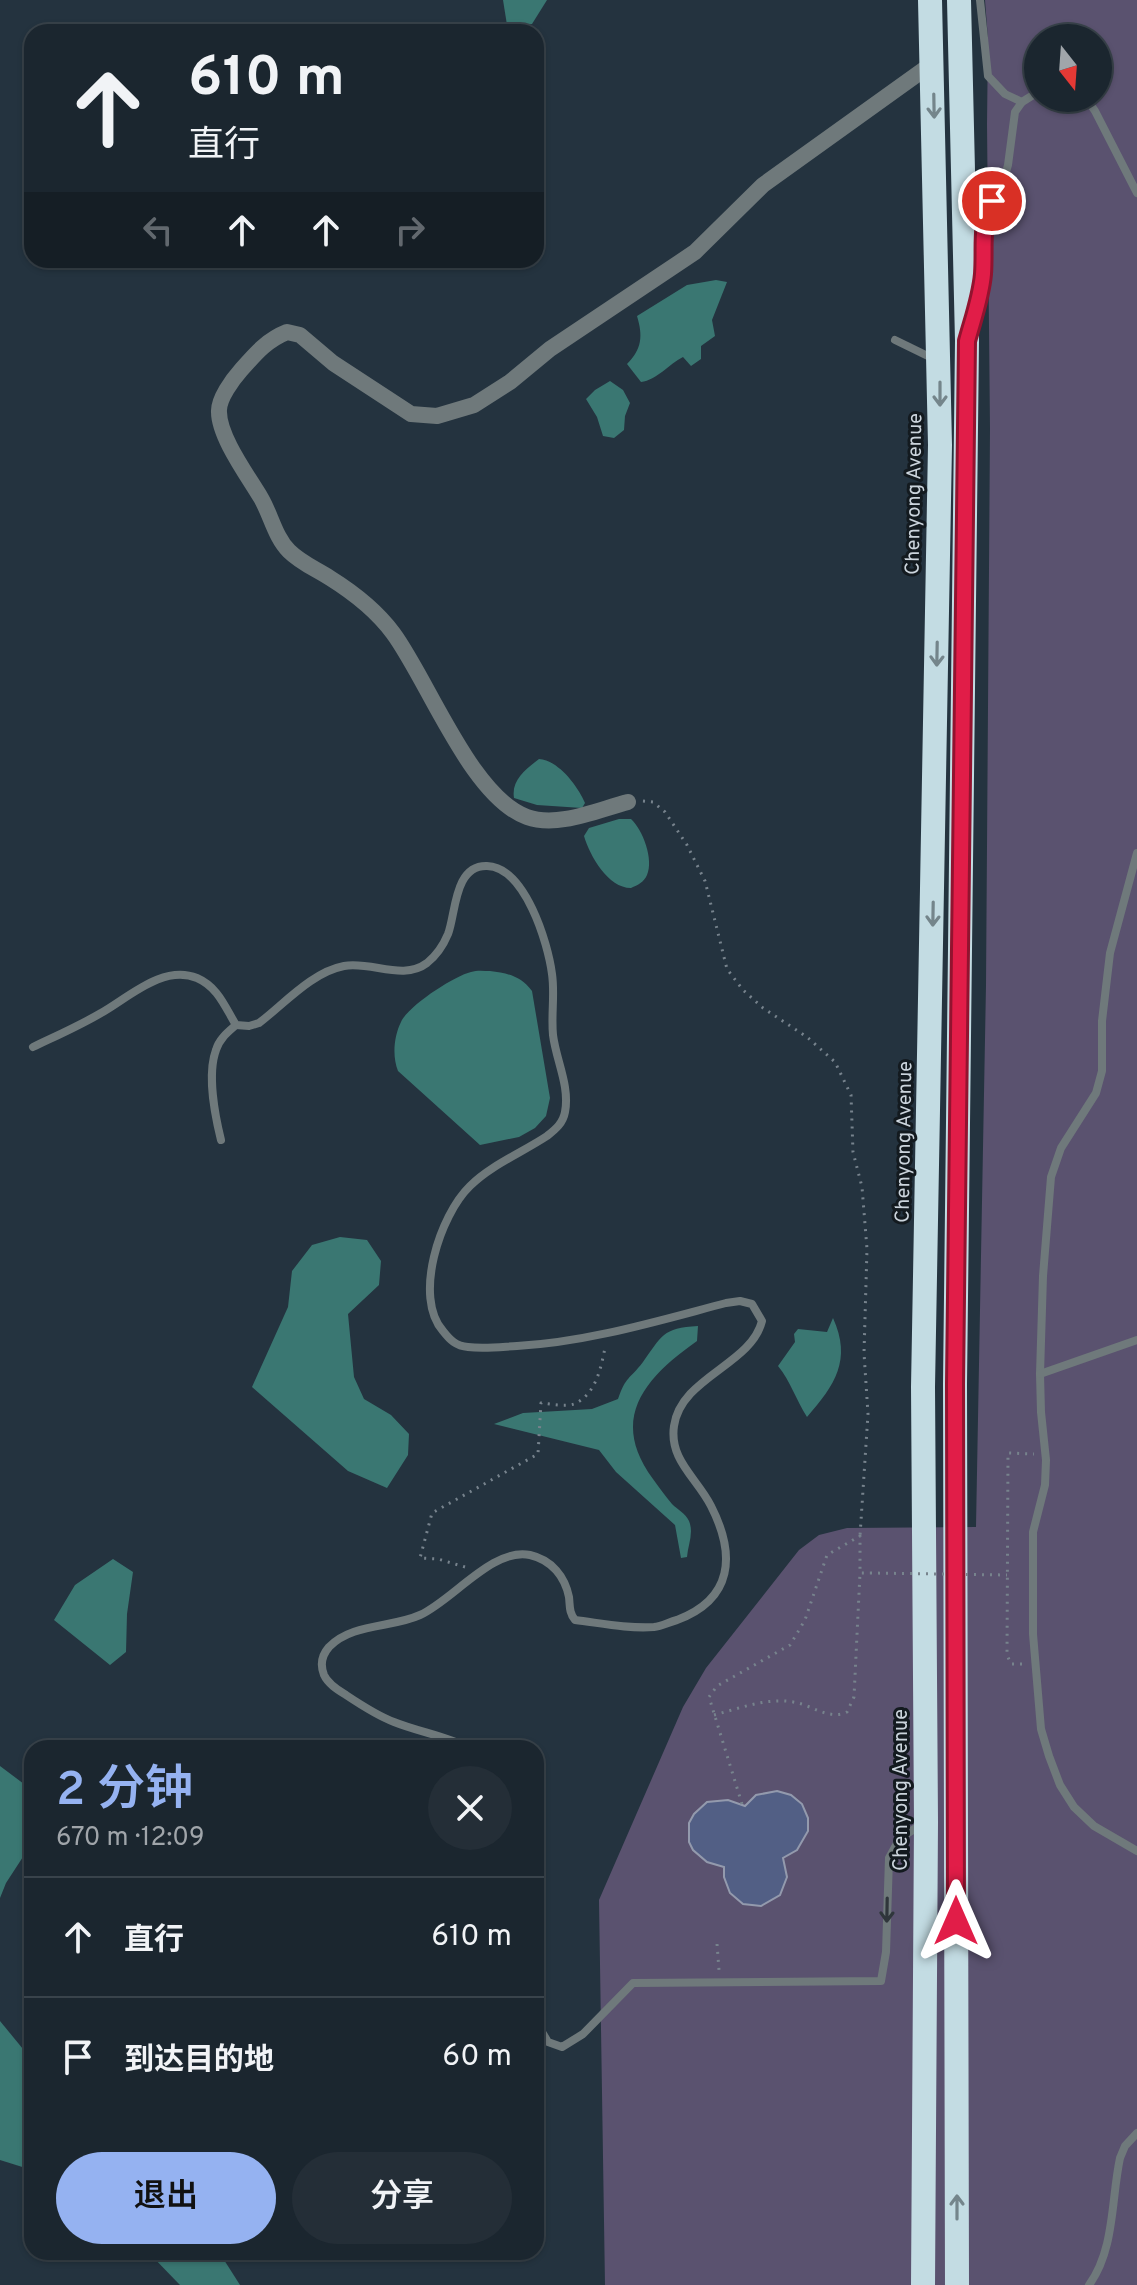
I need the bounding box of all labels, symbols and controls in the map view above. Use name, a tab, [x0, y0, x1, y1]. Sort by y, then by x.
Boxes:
north arrow	[1024, 24, 1112, 112]
map controls	[1024, 24, 1112, 112]
text: 610 m	[188, 45, 345, 115]
icon: ahead	[56, 56, 160, 160]
one-way arrow	[927, 92, 942, 119]
text: 直行	[188, 124, 260, 170]
pin	[958, 167, 1026, 235]
icon: arrive	[970, 179, 1014, 223]
icon: left	[136, 208, 180, 252]
icon: ahead	[220, 208, 264, 252]
icon: ahead	[304, 208, 348, 252]
icon: right	[388, 208, 432, 252]
one-way arrow	[932, 380, 948, 407]
street label: Chenyong Avenue	[901, 413, 929, 575]
one-way arrow	[929, 640, 945, 667]
one-way arrow	[926, 900, 941, 927]
street label: Chenyong Avenue	[891, 1061, 919, 1223]
street label: Chenyong Avenue	[889, 1709, 915, 1871]
text: 2 分钟	[56, 1762, 193, 1822]
button: close	[428, 1766, 512, 1850]
text: 670 m · 12:09	[56, 1822, 205, 1855]
position arrow	[914, 1879, 998, 1963]
one-way arrow	[879, 1896, 894, 1923]
icon: ahead	[56, 1915, 100, 1959]
text: 610 m	[431, 1919, 512, 1956]
text: 直行	[124, 1923, 184, 1960]
icon: arrive	[56, 2035, 100, 2079]
text: 60 m	[442, 2039, 512, 2076]
text: 到达目的地	[124, 2043, 274, 2080]
button: 退出	[56, 2152, 276, 2244]
button: 分享	[292, 2152, 512, 2244]
one-way arrow	[949, 2194, 965, 2221]

